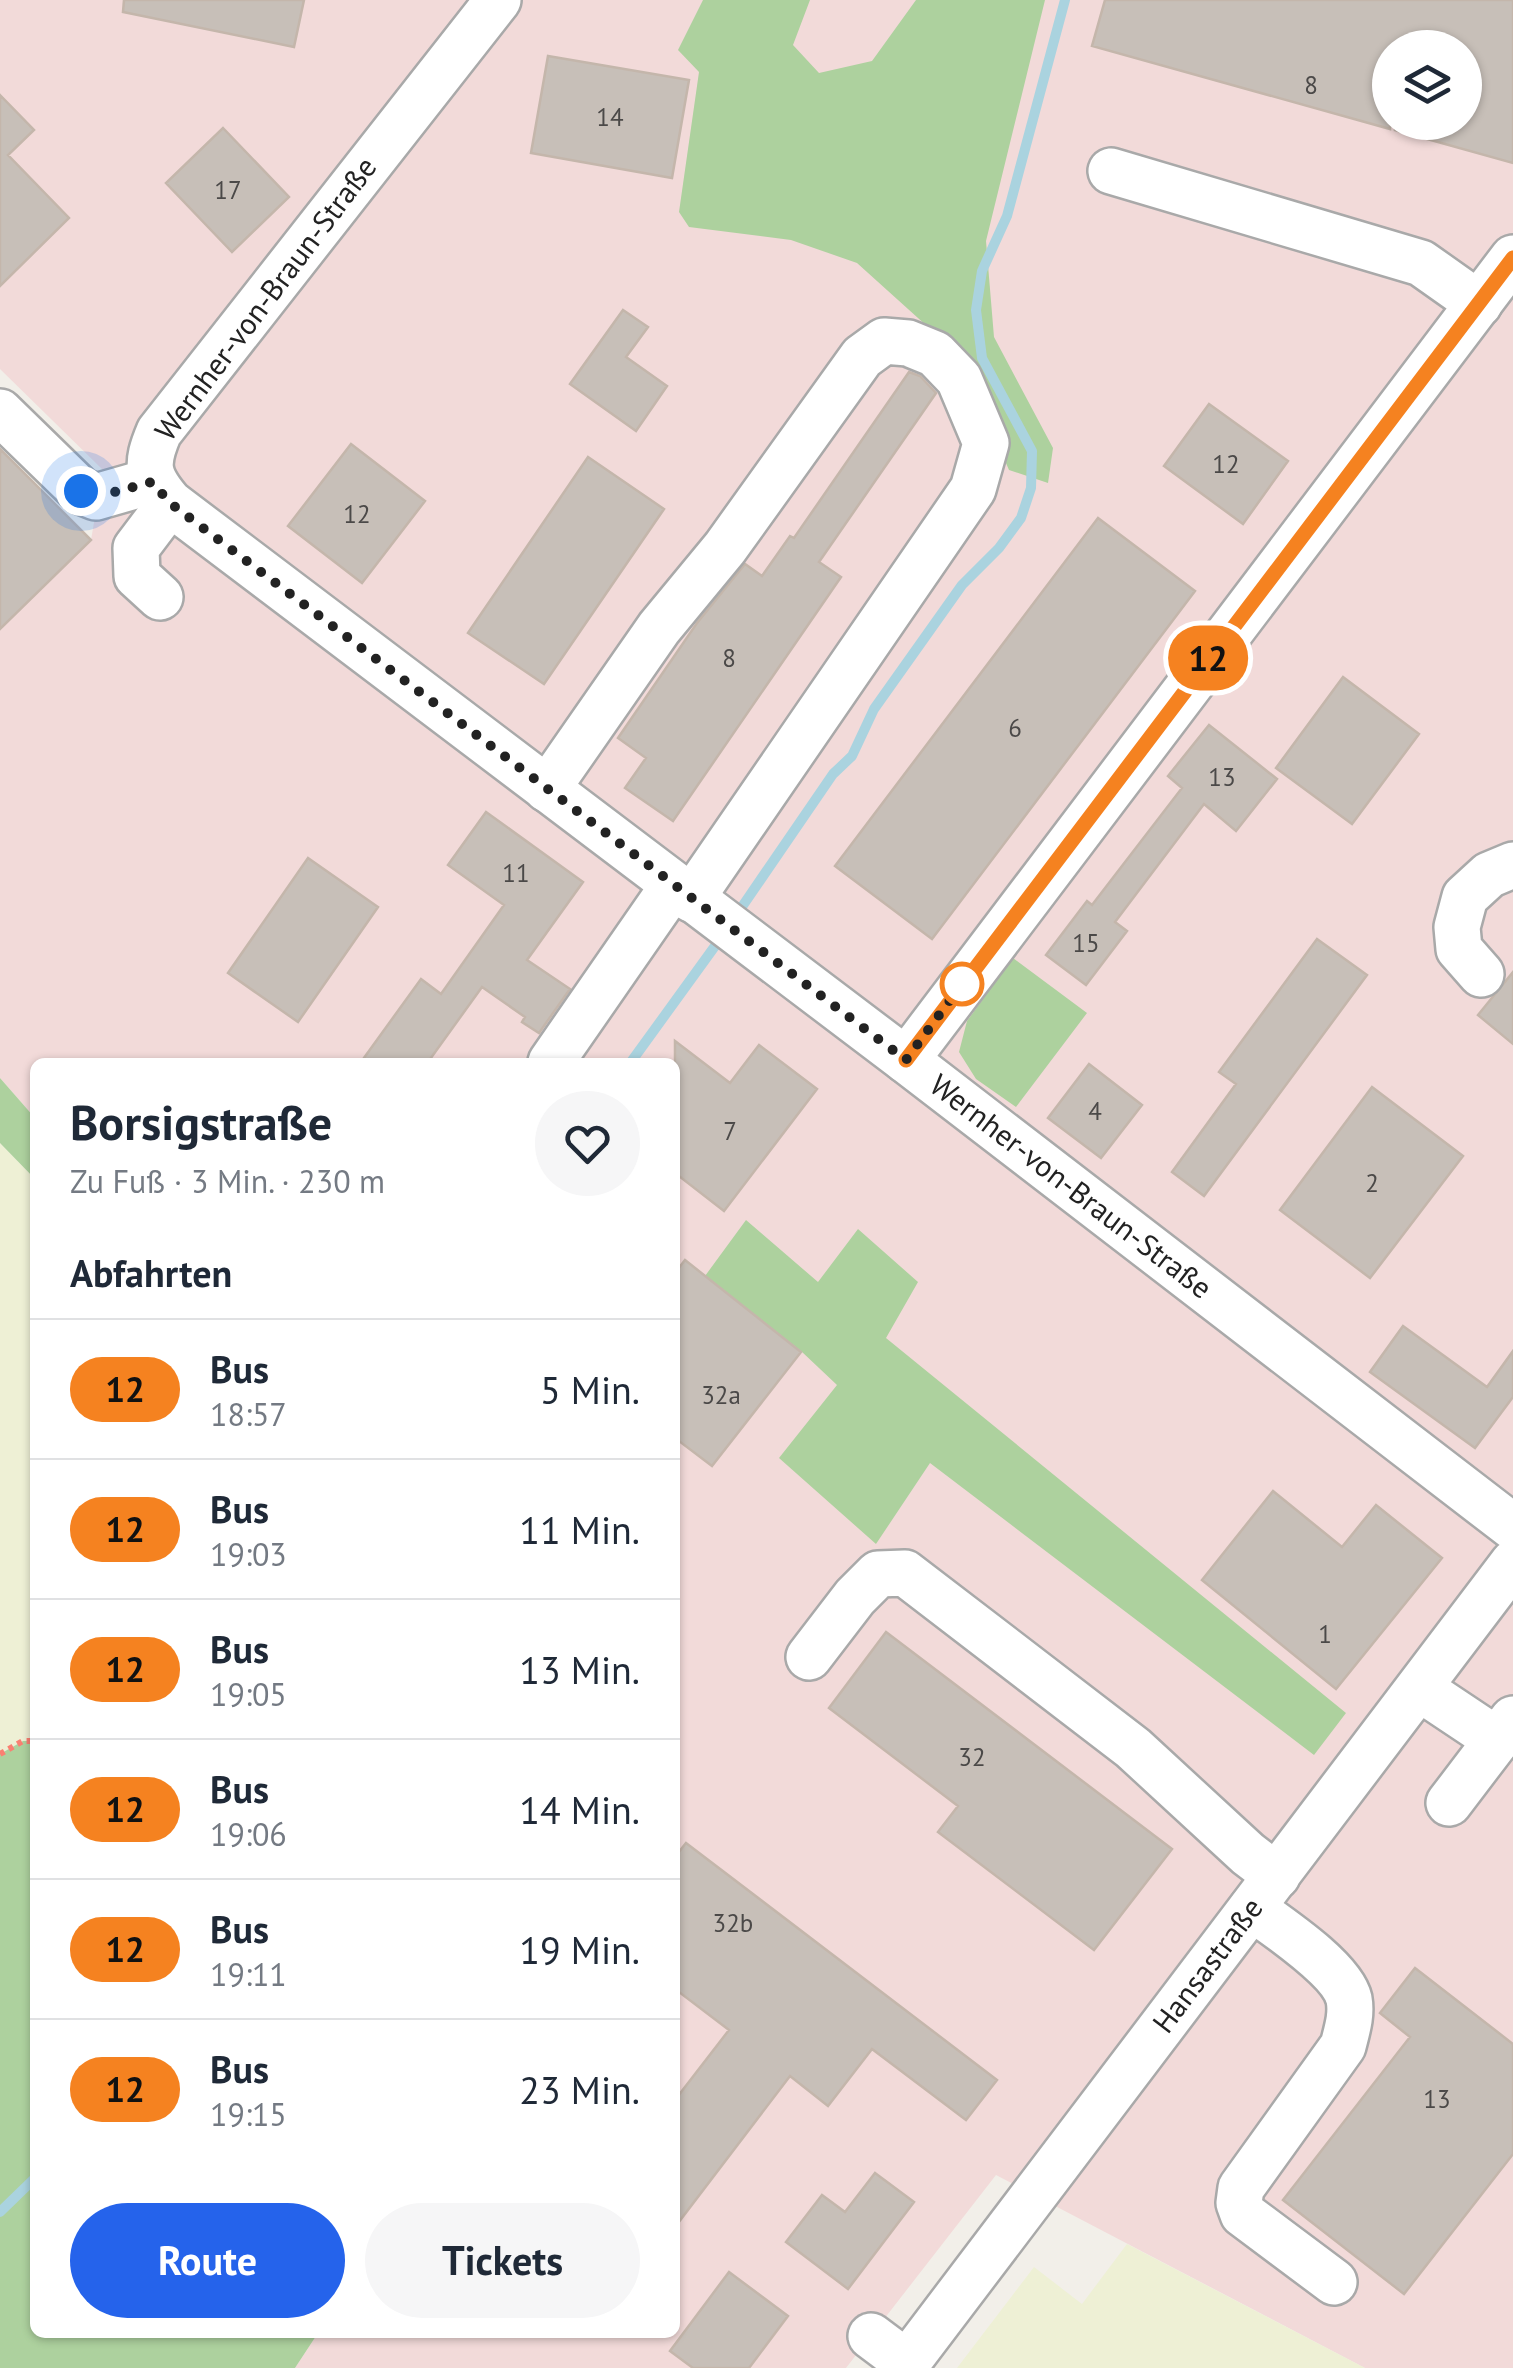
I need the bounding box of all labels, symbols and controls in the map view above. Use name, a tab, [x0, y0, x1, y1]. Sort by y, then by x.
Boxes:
map controls	[1372, 30, 1482, 140]
button: layers	[1372, 30, 1482, 140]
house number: 8	[1304, 69, 1318, 101]
house number: 14	[596, 101, 624, 133]
street label: Wernher-von-Braun-Straße	[145, 148, 384, 448]
house number: 17	[214, 174, 242, 206]
house number: 12	[1212, 448, 1240, 480]
your location	[56, 466, 106, 516]
house number: 12	[343, 498, 371, 530]
line badge: 12	[1163, 626, 1253, 690]
text: 12	[1188, 635, 1228, 681]
house number: 8	[722, 642, 736, 674]
house number: 6	[1008, 712, 1022, 744]
house number: 13	[1208, 761, 1236, 793]
house number: 11	[502, 857, 530, 889]
house number: 15	[1072, 927, 1100, 959]
unlabelled marker	[941, 963, 983, 1005]
street label: Wernher-von-Braun-Straße	[923, 1065, 1221, 1306]
text: Borsigstraße	[70, 1091, 332, 1153]
button: heart	[535, 1091, 640, 1196]
house number: 4	[1088, 1095, 1102, 1127]
house number: 7	[723, 1115, 737, 1147]
text: Zu Fuß · 3 Min. · 230 m	[70, 1160, 385, 1202]
house number: 2	[1365, 1167, 1379, 1199]
text: Abfahrten	[70, 1248, 232, 1297]
text: Bus	[210, 1344, 269, 1393]
text: 5 Min.	[540, 1365, 640, 1414]
text: 12	[105, 1366, 145, 1412]
house number: 32a	[701, 1379, 741, 1411]
text: 18:57	[210, 1393, 287, 1435]
text: Bus	[210, 1484, 269, 1533]
text: 11 Min.	[519, 1505, 640, 1554]
text: 12	[105, 1506, 145, 1552]
text: 19:03	[210, 1533, 287, 1575]
house number: 1	[1318, 1618, 1332, 1650]
text: Bus	[210, 1624, 269, 1673]
text: 13 Min.	[519, 1645, 640, 1694]
text: 12	[105, 1646, 145, 1692]
text: 19:05	[210, 1673, 287, 1715]
house number: 32	[958, 1741, 986, 1773]
text: Bus	[210, 1764, 269, 1813]
text: 14 Min.	[519, 1785, 640, 1834]
text: 12	[105, 1786, 145, 1832]
text: 19:06	[210, 1813, 287, 1855]
street label: Hansastraße	[1143, 1889, 1271, 2040]
text: Bus	[210, 1904, 269, 1953]
house number: 32b	[713, 1907, 753, 1939]
text: 19 Min.	[519, 1925, 640, 1974]
text: 12	[105, 1926, 145, 1972]
text: 19:11	[210, 1953, 287, 1995]
text: Bus	[210, 2044, 269, 2093]
text: 23 Min.	[519, 2065, 640, 2114]
text: 12	[105, 2066, 145, 2112]
house number: 13	[1423, 2083, 1451, 2115]
text: 19:15	[210, 2093, 287, 2135]
button: Route	[70, 2203, 345, 2318]
button: Tickets	[365, 2203, 640, 2318]

